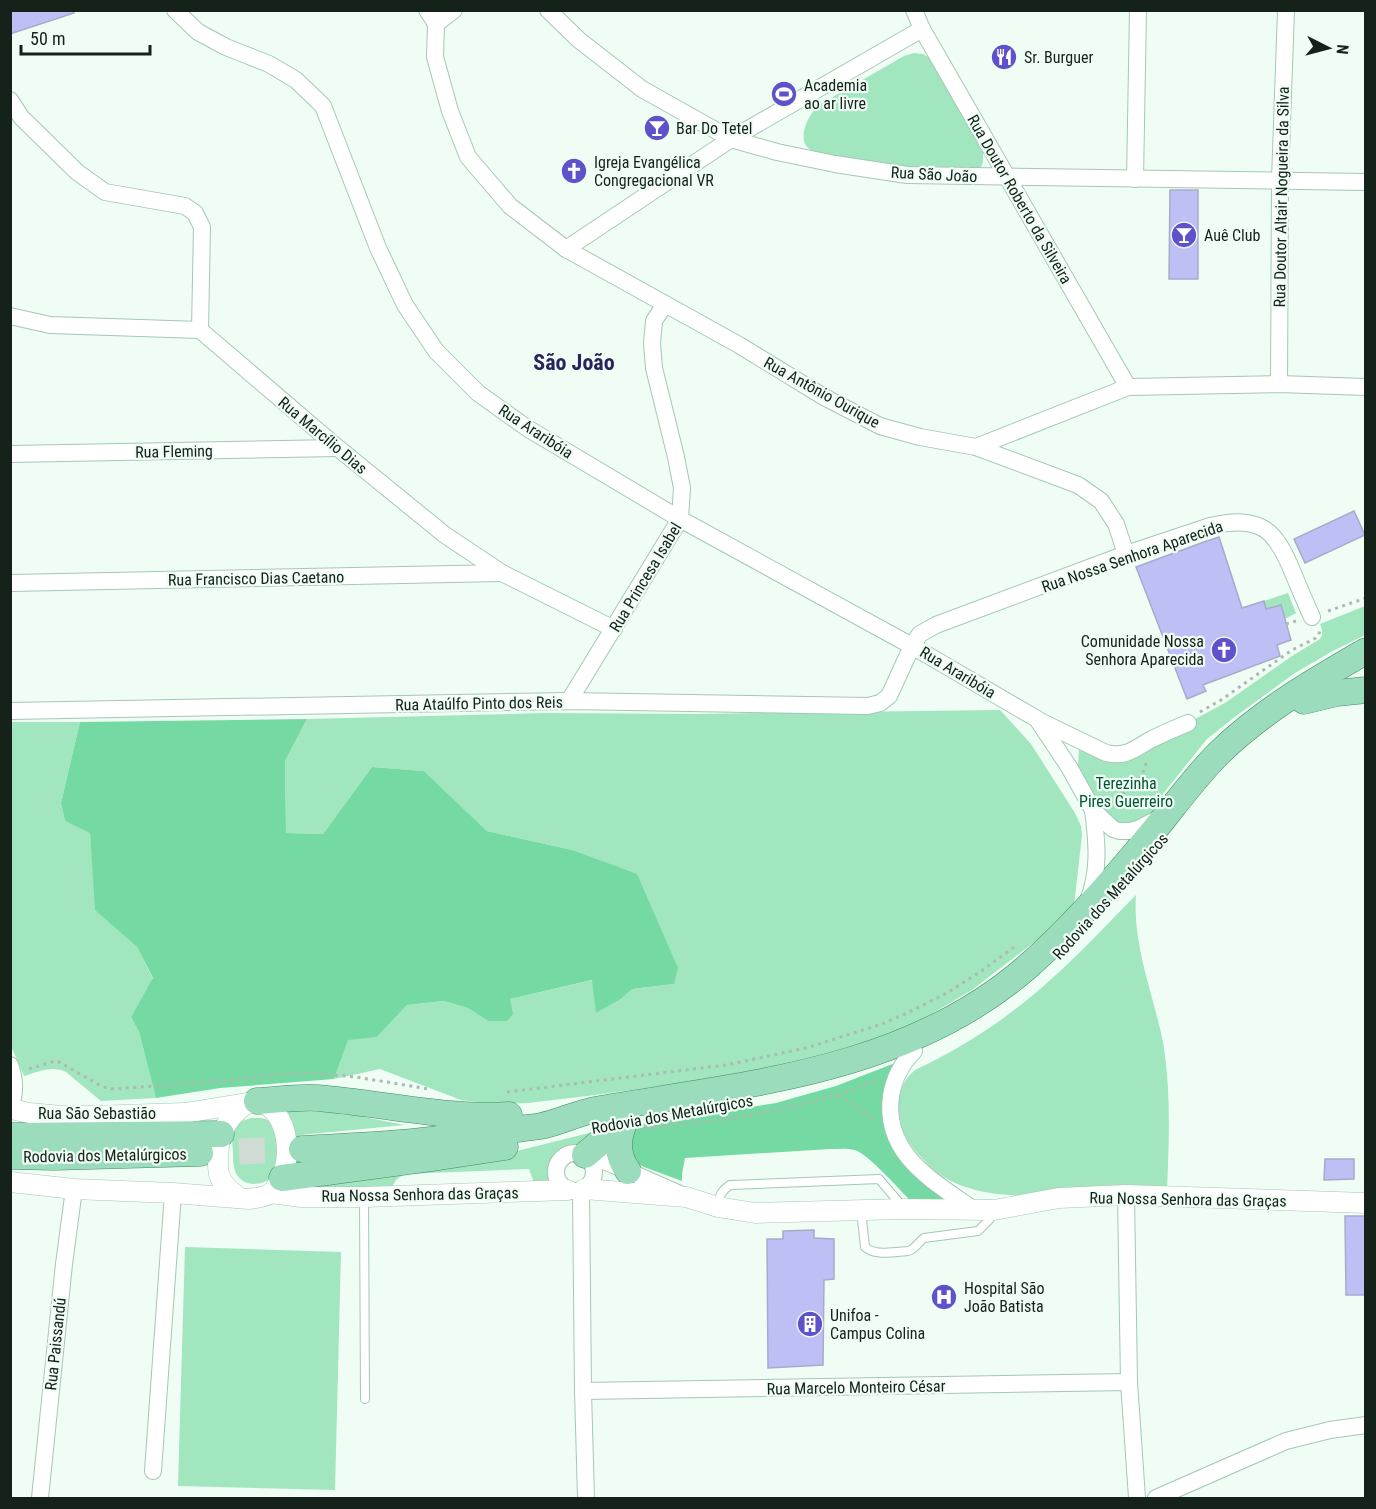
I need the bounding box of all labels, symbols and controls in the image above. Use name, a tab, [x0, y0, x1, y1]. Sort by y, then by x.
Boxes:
scale bar	[21, 18, 150, 56]
north arrow	[1298, 18, 1358, 78]
text: 50 m	[30, 28, 65, 49]
restaurant icon: Sr. Burguer	[989, 42, 1019, 72]
text: N	[1332, 44, 1352, 55]
place label: Sr. Burguer	[1024, 48, 1093, 67]
place label: Academia ao ar livre	[804, 76, 867, 113]
sports icon: Academia ao ar livre	[769, 79, 799, 109]
street label: Rua Doutor Altair Nogueira da Silva	[1270, 86, 1293, 308]
street label: Rua Doutor Roberto da Silveira	[963, 111, 1076, 287]
bar icon: Bar Do Tetel	[642, 113, 672, 143]
place label: Bar Do Tetel	[676, 119, 752, 138]
place label: Igreja Evangélica Congregacional VR	[594, 153, 714, 190]
church icon: Igreja Evangélica Congregacional VR	[559, 156, 589, 186]
street label: Rua São João	[890, 163, 978, 186]
bar icon: Auê Club	[1169, 220, 1199, 250]
place label: Auê Club	[1204, 226, 1261, 245]
district label: São João	[533, 350, 615, 375]
street label: Rua Antônio Ourique	[761, 353, 883, 432]
street label: Rua Marcílio Dias	[274, 393, 371, 478]
street label: Rua Araribóia	[495, 400, 576, 462]
street label: Rua Fleming	[135, 441, 213, 462]
street label: Rua Nossa Senhora Aparecida	[1039, 517, 1225, 596]
street label: Rua Princesa Isabel	[605, 519, 686, 635]
street label: Rua Francisco Dias Caetano	[168, 567, 344, 590]
place label: Comunidade Nossa Senhora Aparecida	[1081, 632, 1204, 669]
church icon: Comunidade Nossa Senhora Aparecida	[1209, 635, 1239, 665]
street label: Rua Araribóia	[916, 642, 999, 702]
street label: Rua Ataúlfo Pinto dos Reis	[395, 693, 563, 714]
park label: Terezinha Pires Guerreiro	[1079, 774, 1173, 811]
street label: Rodovia dos Metalúrgicos	[1049, 829, 1172, 963]
street label: Rodovia dos Metalúrgicos	[590, 1091, 754, 1138]
street label: Rua São Sebastião	[38, 1104, 156, 1123]
street label: Rodovia dos Metalúrgicos	[23, 1145, 187, 1166]
street label: Rua Nossa Senhora das Graças	[321, 1183, 519, 1206]
street label: Rua Nossa Senhora das Graças	[1089, 1188, 1287, 1211]
place label: Hospital São João Batista	[964, 1279, 1045, 1316]
hospital icon: Hospital São João Batista	[929, 1282, 959, 1312]
street label: Rua Paissandú	[41, 1297, 70, 1391]
place label: Unifoa - Campus Colina	[830, 1306, 925, 1343]
building icon: Unifoa - Campus Colina	[795, 1309, 825, 1339]
street label: Rua Marcelo Monteiro César	[766, 1376, 946, 1399]

